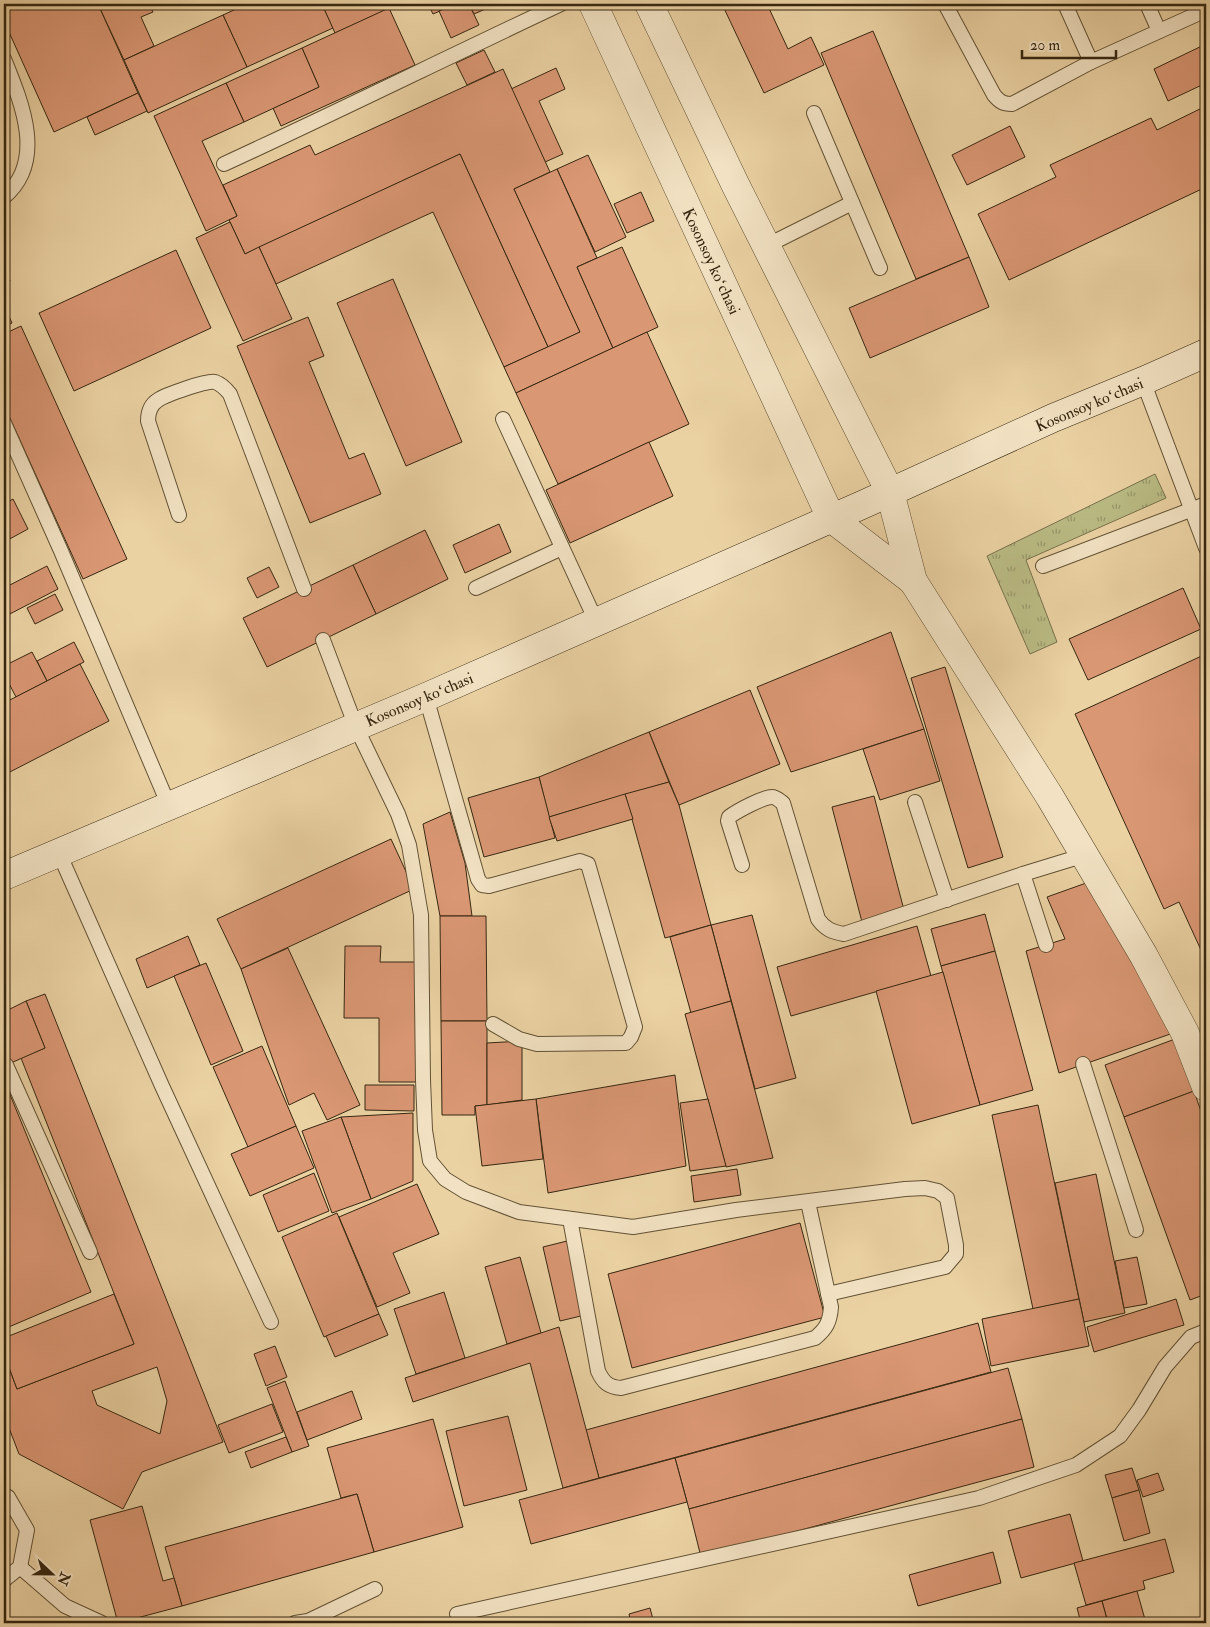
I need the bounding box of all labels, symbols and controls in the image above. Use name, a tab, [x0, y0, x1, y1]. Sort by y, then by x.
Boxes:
scale bar	[1022, 28, 1116, 60]
text: 20 m	[1030, 36, 1060, 55]
street label: Kosonsoy koʻchasi	[678, 205, 744, 318]
street label: Kosonsoy koʻchasi	[1032, 373, 1146, 437]
street label: Kosonsoy koʻchasi	[362, 668, 476, 732]
north arrow	[28, 1550, 78, 1600]
text: N	[53, 1569, 74, 1588]

